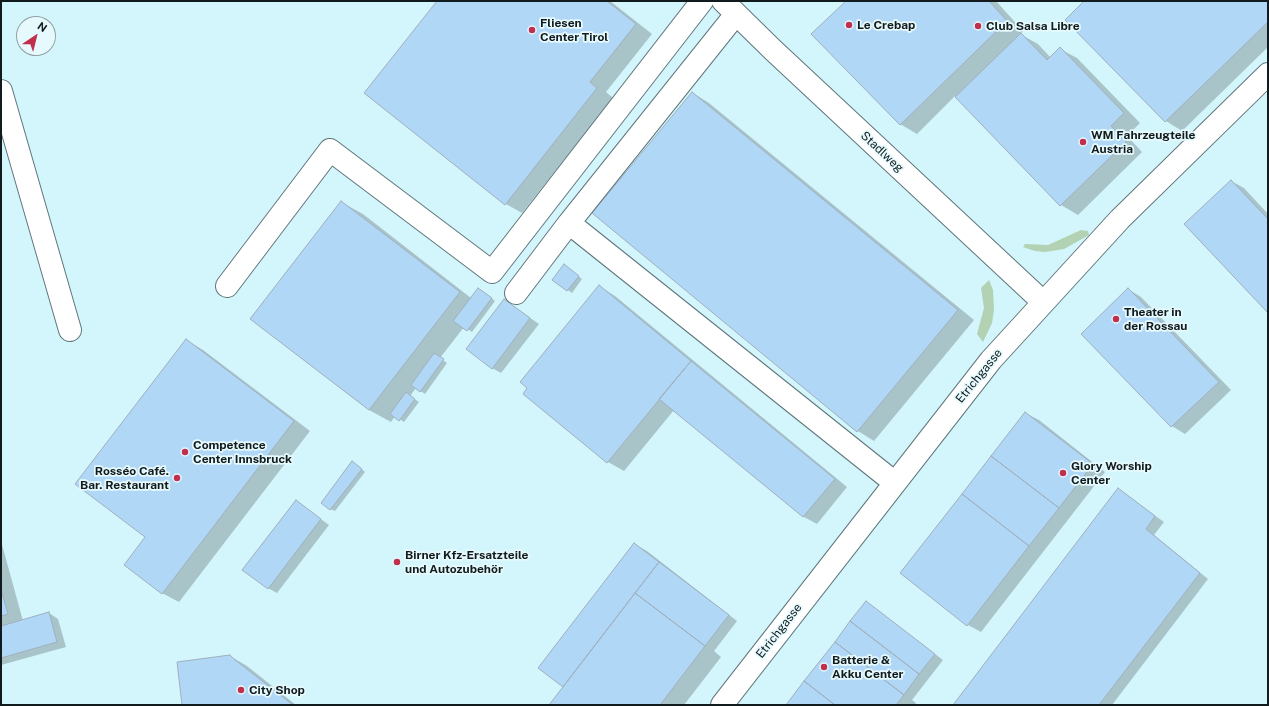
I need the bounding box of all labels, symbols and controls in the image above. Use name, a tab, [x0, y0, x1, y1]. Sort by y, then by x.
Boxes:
north arrow	[16, 16, 56, 56]
place label: Fliesen Center Tirol	[540, 16, 608, 44]
place label: Le Crebap	[857, 18, 915, 32]
place label: Club Salsa Libre	[986, 19, 1080, 33]
text: N	[35, 20, 49, 34]
marker: Le Crebap	[844, 20, 854, 30]
marker: Club Salsa Libre	[973, 21, 983, 31]
marker: Fliesen Center Tirol	[527, 25, 537, 35]
place label: WM Fahrzeugteile Austria	[1091, 128, 1196, 156]
street label: Stadlweg	[858, 129, 906, 175]
marker: WM Fahrzeugteile Austria	[1078, 137, 1088, 147]
place label: Theater in der Rossau	[1124, 305, 1187, 333]
marker: Theater in der Rossau	[1111, 314, 1121, 324]
street label: Etrichgasse	[953, 346, 1005, 406]
place label: Competence Center Innsbruck	[193, 438, 292, 466]
marker: Competence Center Innsbruck	[180, 447, 190, 457]
place label: Glory Worship Center	[1071, 459, 1152, 487]
place label: Rosséo Café. Bar. Restaurant	[80, 464, 169, 492]
marker: Glory Worship Center	[1058, 468, 1068, 478]
marker: Rosséo Café. Bar. Restaurant	[172, 473, 182, 483]
place label: Birner Kfz-Ersatzteile und Autozubehör	[405, 548, 528, 576]
marker: Birner Kfz-Ersatzteile und Autozubehör	[392, 557, 402, 567]
street label: Etrichgasse	[753, 601, 805, 661]
place label: Batterie & Akku Center	[832, 653, 903, 681]
marker: Batterie & Akku Center	[819, 662, 829, 672]
place label: City Shop	[249, 683, 305, 697]
marker: City Shop	[236, 685, 246, 695]

